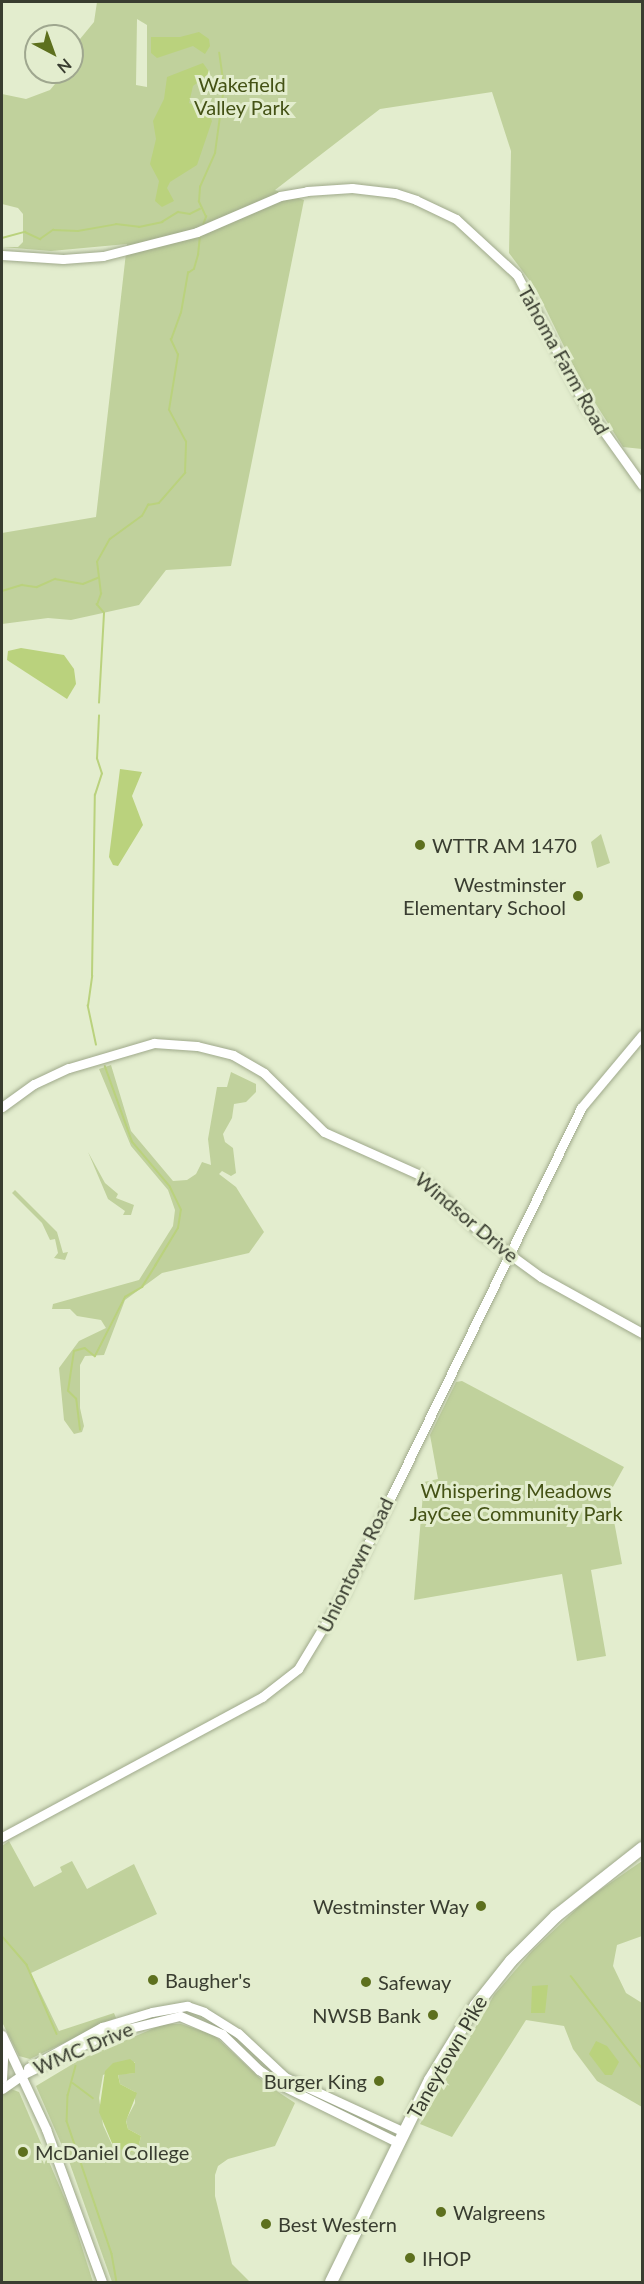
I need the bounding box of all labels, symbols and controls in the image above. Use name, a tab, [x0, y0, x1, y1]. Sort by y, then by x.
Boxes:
north arrow	[24, 24, 84, 84]
text: N	[54, 55, 76, 78]
park label: Wakefield Valley Park	[194, 73, 290, 120]
street label: Tahoma Farm Road	[513, 281, 615, 439]
place label: WTTR AM 1470	[432, 833, 578, 857]
marker: WTTR AM 1470	[413, 838, 427, 852]
place label: Westminster Elementary School	[403, 873, 566, 920]
marker: Westminster Elementary School	[571, 889, 585, 903]
street label: Windsor Drive	[410, 1167, 524, 1267]
park label: Whispering Meadows JayCee Community Park	[409, 1478, 623, 1525]
street label: Uniontown Road	[312, 1494, 398, 1636]
place label: Westminster Way	[312, 1894, 469, 1918]
marker: Westminster Way	[474, 1899, 488, 1913]
place label: Baugher's	[165, 1968, 251, 1992]
place label: Safeway	[378, 1970, 451, 1994]
marker: Baugher's	[146, 1973, 160, 1987]
marker: Safeway	[359, 1975, 373, 1989]
street label: Taneytown Pike	[402, 1991, 492, 2123]
place label: NWSB Bank	[312, 2003, 421, 2027]
marker: NWSB Bank	[426, 2008, 440, 2022]
street label: WMC Drive	[30, 2016, 136, 2080]
place label: Burger King	[263, 2069, 367, 2093]
marker: Burger King	[372, 2074, 386, 2088]
place label: McDaniel College	[35, 2140, 189, 2164]
marker: McDaniel College	[16, 2145, 30, 2159]
place label: Walgreens	[453, 2200, 545, 2224]
marker: Walgreens	[434, 2205, 448, 2219]
place label: Best Western	[278, 2212, 397, 2236]
marker: Best Western	[259, 2217, 273, 2231]
place label: IHOP	[422, 2246, 471, 2270]
marker: IHOP	[403, 2251, 417, 2265]

